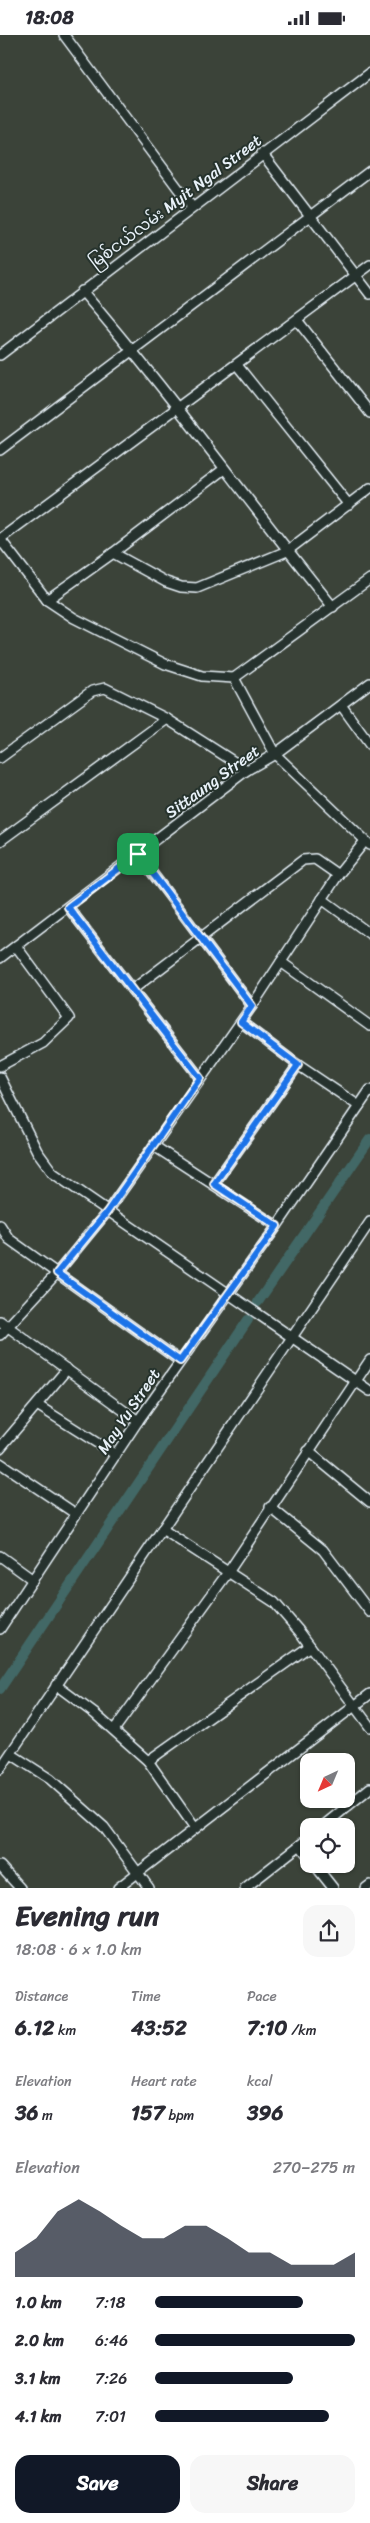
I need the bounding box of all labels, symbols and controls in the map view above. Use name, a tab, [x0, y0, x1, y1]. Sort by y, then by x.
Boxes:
text: 18:08	[25, 1, 74, 34]
street label: မြစ်ငယ်လမ်း Myit Ngal Street	[83, 127, 268, 276]
street label: Sittaung Street	[159, 737, 266, 826]
pin	[117, 833, 159, 875]
icon: arrive	[124, 840, 152, 868]
street label: May Yu Street	[89, 1362, 168, 1460]
north arrow	[300, 1753, 355, 1807]
map controls	[300, 1753, 355, 1873]
button: locate	[300, 1818, 355, 1873]
text: Evening run	[15, 1891, 159, 1940]
button: share	[303, 1905, 355, 1957]
text: 18:08 · 6 × 1.0 km	[15, 1935, 142, 1964]
text: Distance	[15, 1984, 68, 2009]
text: Time	[131, 1984, 161, 2009]
text: Pace	[247, 1984, 277, 2009]
text: 6.12	[15, 2009, 54, 2047]
text: 43:52	[131, 2009, 187, 2047]
text: 7:10	[247, 2009, 288, 2047]
text: km	[54, 2018, 76, 2043]
text: /km	[288, 2018, 316, 2043]
text: Elevation	[15, 2069, 72, 2094]
text: Heart rate	[131, 2069, 197, 2094]
text: kcal	[247, 2069, 272, 2094]
text: 36	[15, 2094, 38, 2132]
text: 157	[131, 2094, 165, 2132]
text: 396	[247, 2094, 283, 2132]
text: m	[38, 2103, 53, 2128]
text: bpm	[165, 2103, 194, 2128]
text: Elevation	[15, 2153, 80, 2182]
text: 270–275 m	[273, 2153, 355, 2182]
text: 1.0 km	[15, 2288, 62, 2317]
text: 7:18	[95, 2288, 125, 2317]
text: 2.0 km	[15, 2326, 64, 2355]
text: 6:46	[95, 2326, 128, 2355]
text: 3.1 km	[15, 2364, 60, 2393]
text: 7:26	[95, 2364, 127, 2393]
text: 4.1 km	[15, 2402, 62, 2431]
text: 7:01	[95, 2402, 126, 2431]
button: Save	[15, 2455, 180, 2513]
button: Share	[190, 2455, 355, 2513]

